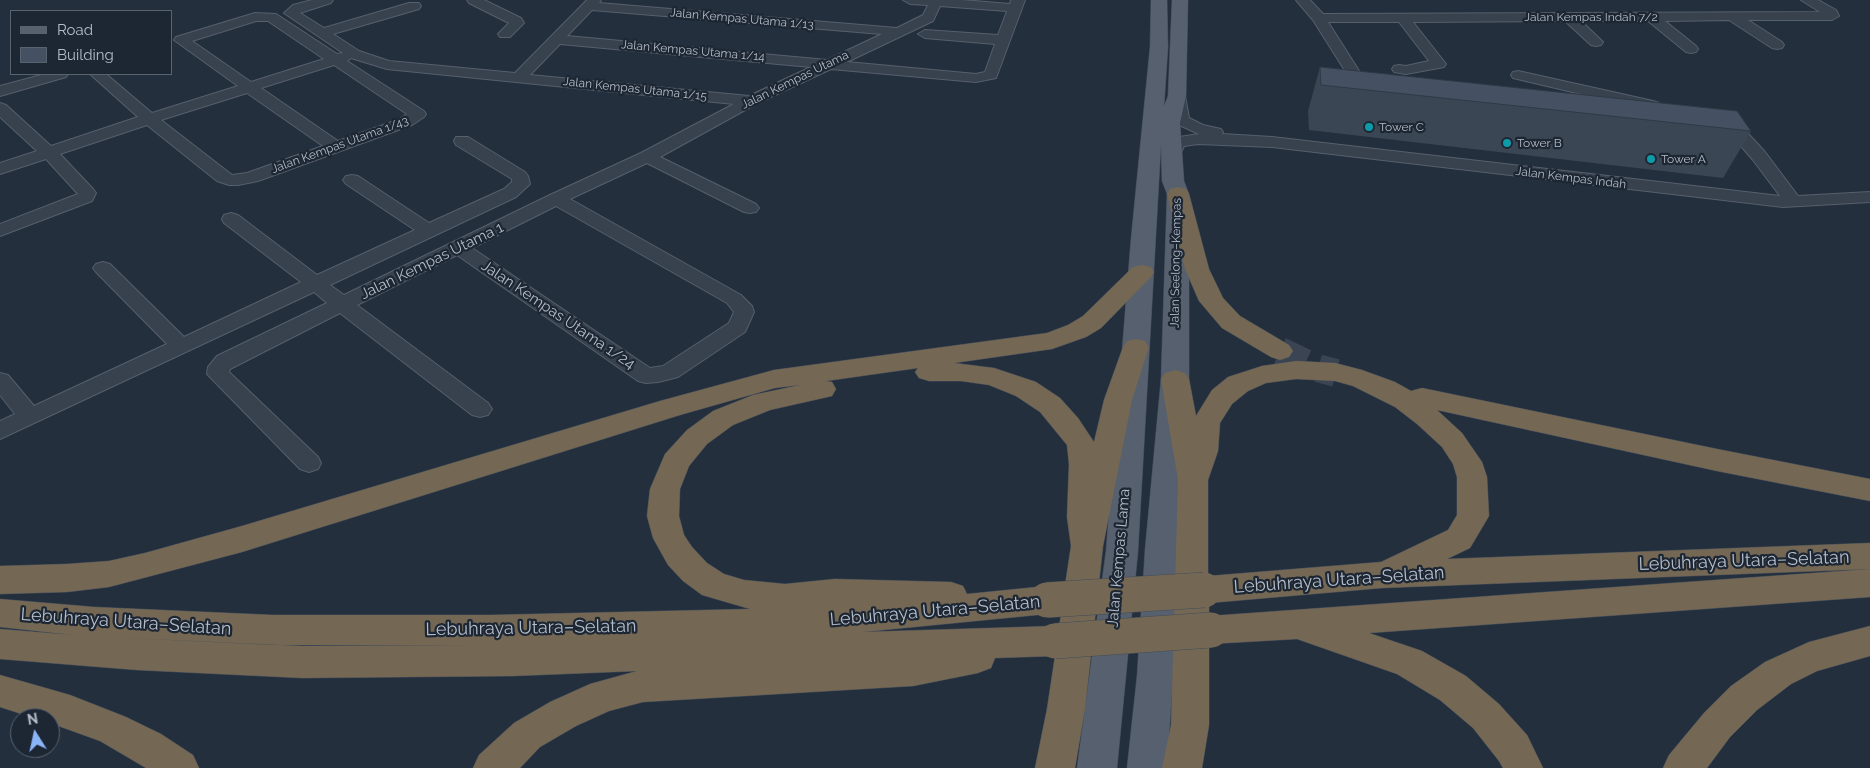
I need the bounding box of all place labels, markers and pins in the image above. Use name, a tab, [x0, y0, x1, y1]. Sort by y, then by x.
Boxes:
place label: Tower C	[1379, 120, 1424, 134]
marker: Tower C	[1363, 121, 1375, 133]
place label: Tower B	[1517, 136, 1562, 150]
marker: Tower B	[1501, 137, 1513, 149]
place label: Tower A	[1661, 152, 1706, 166]
marker: Tower A	[1645, 153, 1657, 165]

